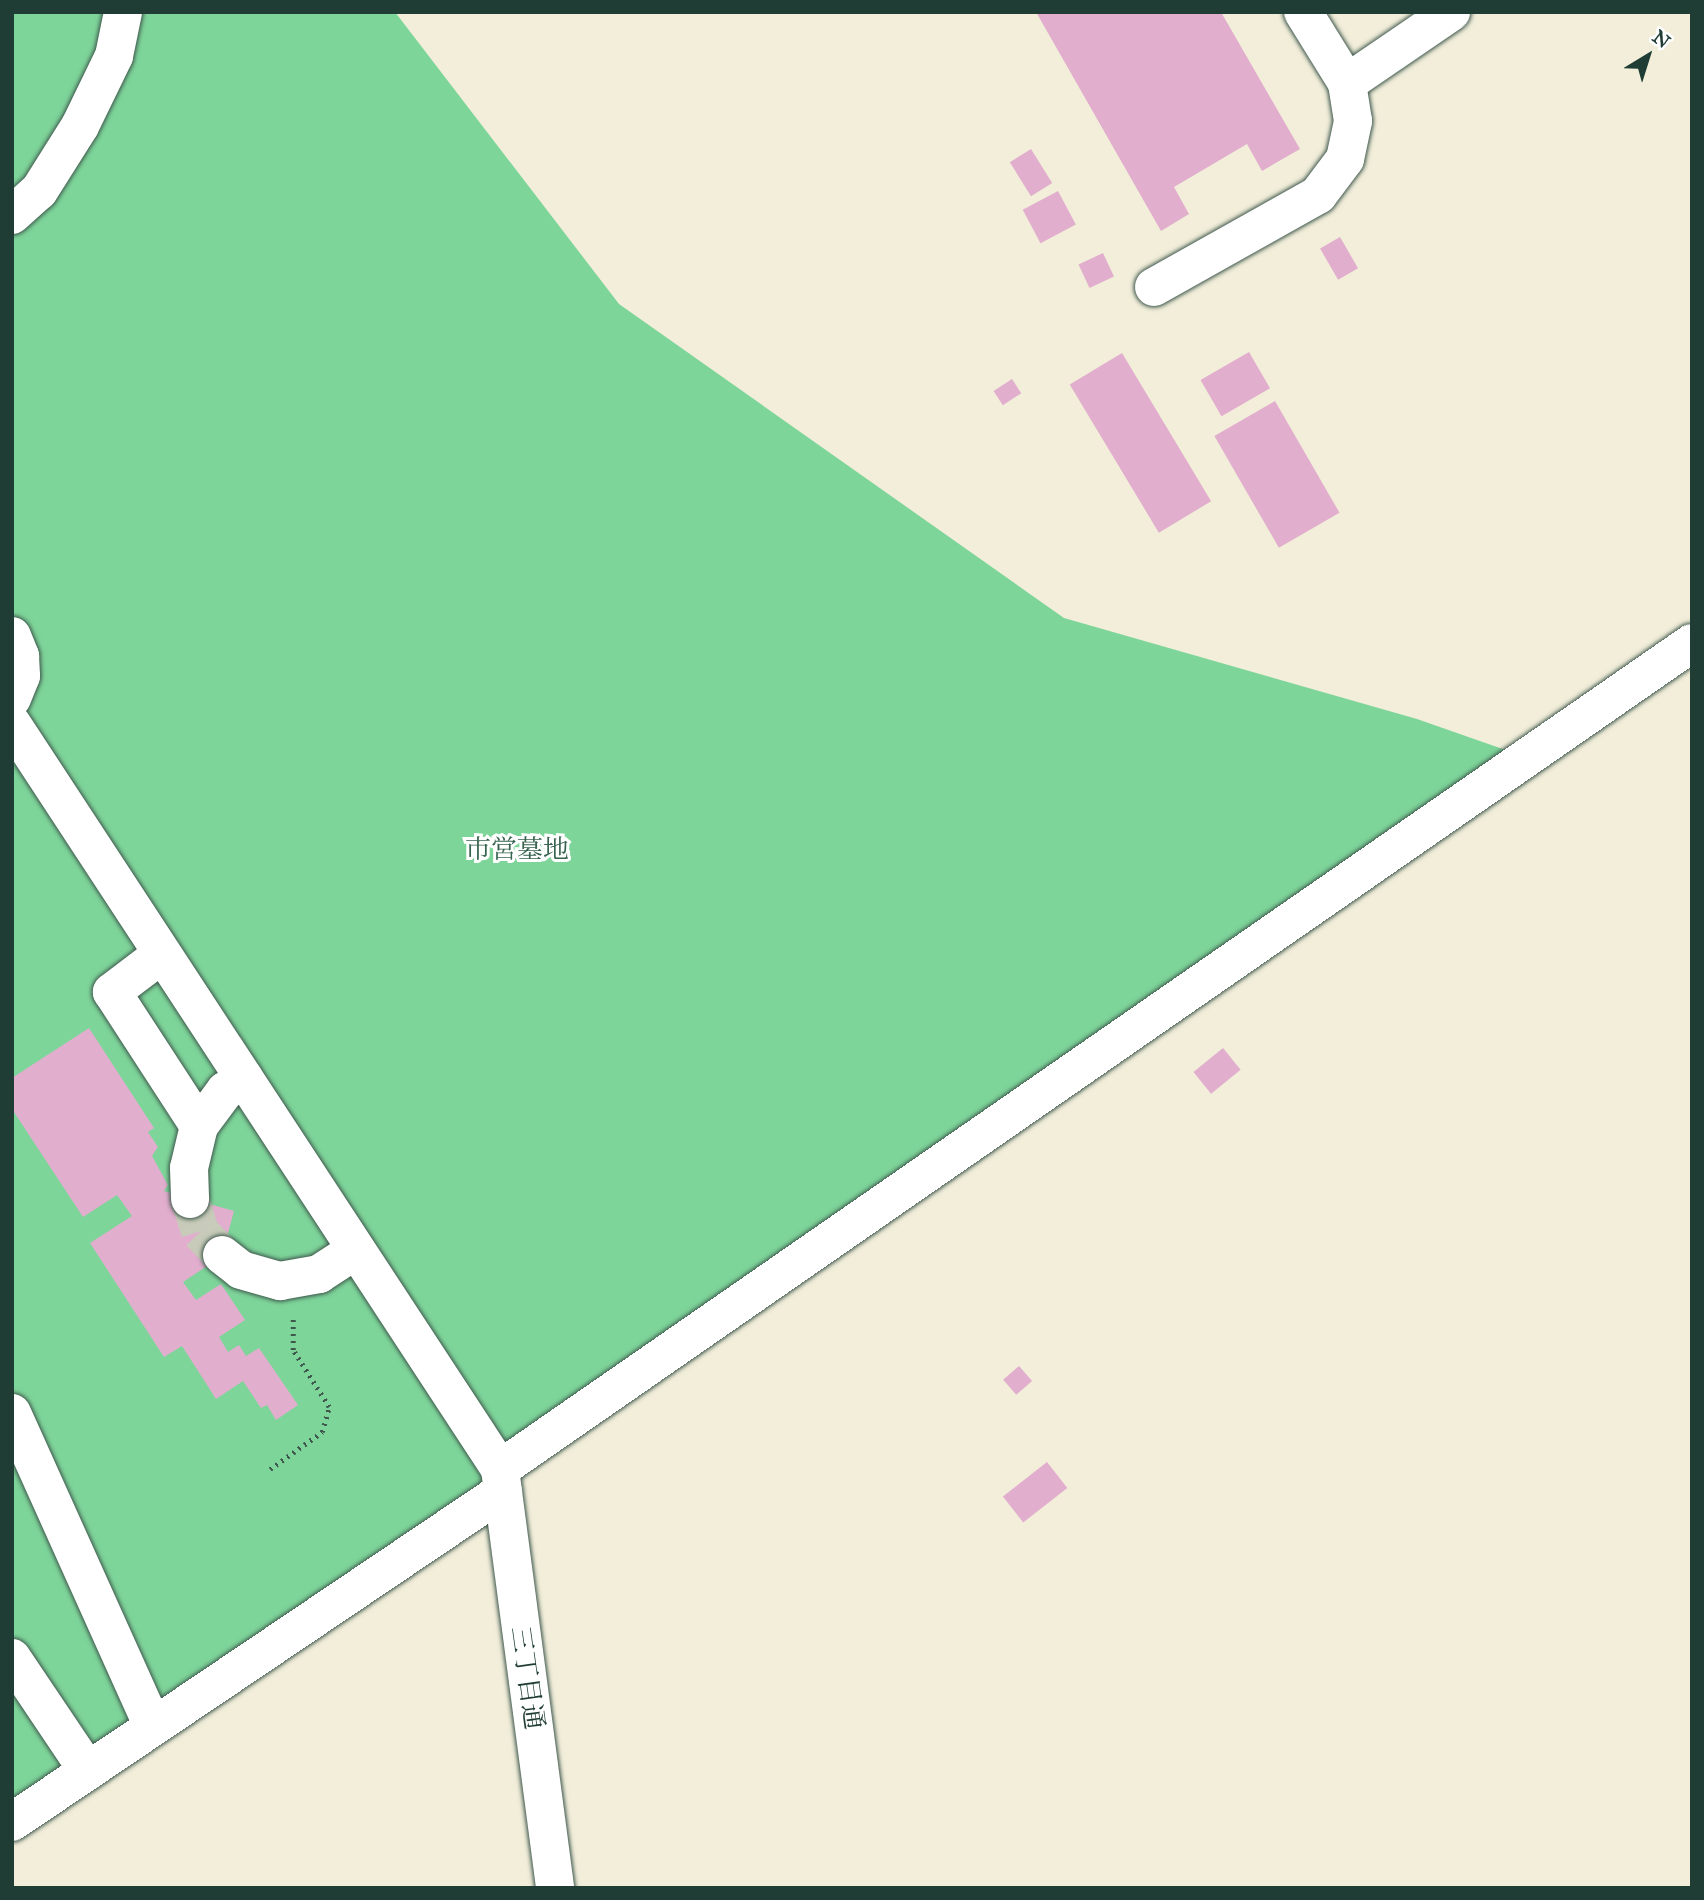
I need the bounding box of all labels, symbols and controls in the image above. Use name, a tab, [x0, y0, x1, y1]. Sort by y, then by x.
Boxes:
north arrow	[1613, 21, 1683, 91]
text: N	[1648, 25, 1675, 53]
park label: 市営墓地	[465, 834, 569, 866]
street label: 三丁目通	[504, 1624, 550, 1732]

